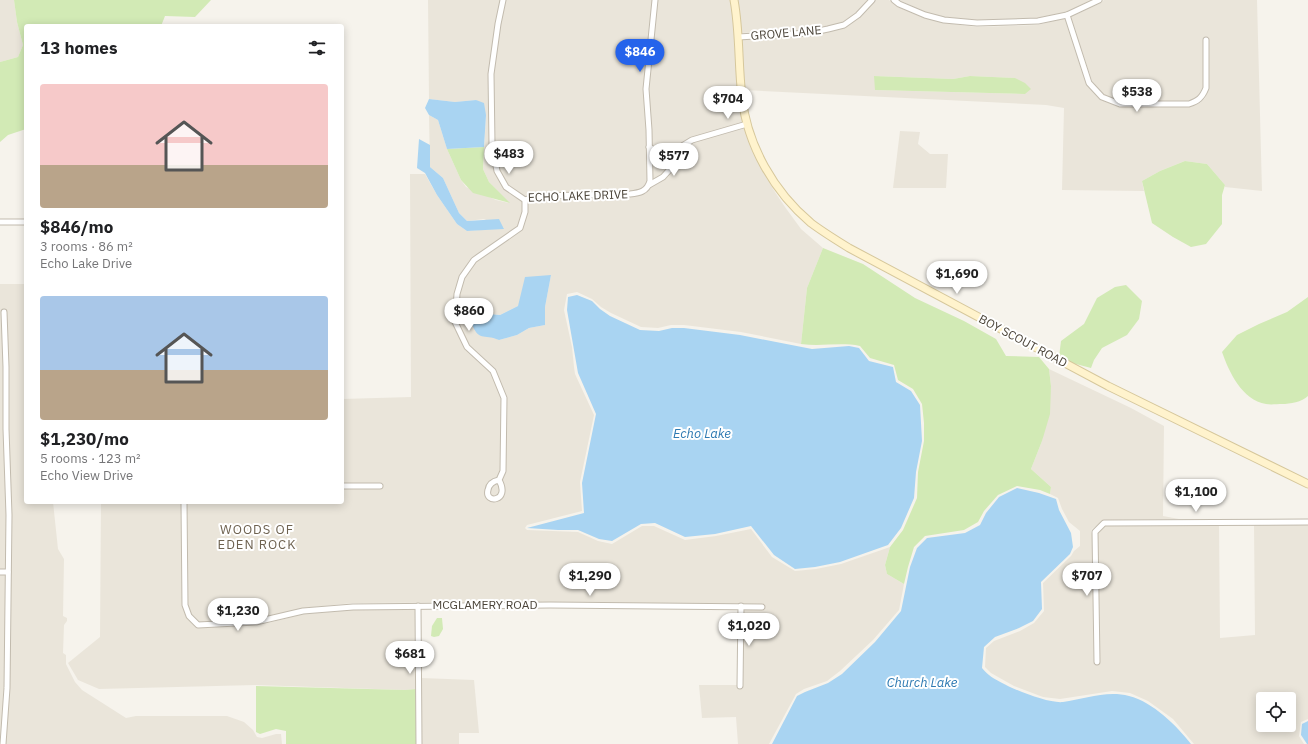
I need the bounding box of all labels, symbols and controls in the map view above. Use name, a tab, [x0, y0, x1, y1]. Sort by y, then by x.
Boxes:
street label: GROVE LANE	[750, 22, 822, 43]
text: 13 homes	[40, 37, 117, 59]
icon: filters	[306, 37, 328, 59]
pin: $846	[616, 39, 664, 73]
text: $846	[624, 43, 656, 60]
pin: $538	[1113, 79, 1161, 113]
text: $538	[1121, 83, 1153, 100]
pin: $704	[704, 86, 752, 120]
text: $704	[712, 90, 744, 107]
icon: home	[148, 110, 220, 182]
pin: $483	[485, 141, 533, 175]
pin: $577	[650, 143, 698, 177]
text: $483	[493, 145, 525, 162]
text: $577	[658, 147, 690, 164]
street label: ECHO LAKE DRIVE	[528, 186, 628, 205]
text: $846/mo	[40, 216, 113, 238]
text: 3 rooms · 86 m²	[40, 238, 133, 255]
text: Echo Lake Drive	[40, 255, 132, 272]
pin: $1,690	[924, 261, 990, 295]
text: $1,690	[935, 265, 979, 282]
pin: $860	[445, 298, 493, 332]
text: $860	[453, 302, 485, 319]
street label: BOY SCOUT ROAD	[976, 311, 1070, 370]
icon: home	[148, 322, 220, 394]
water label: Echo Lake	[673, 425, 731, 442]
text: $1,230/mo	[40, 428, 129, 450]
text: 5 rooms · 123 m²	[40, 450, 141, 467]
text: Echo View Drive	[40, 467, 133, 484]
pin: $1,100	[1163, 479, 1229, 513]
text: $1,100	[1174, 483, 1218, 500]
district label: WOODS OF EDEN ROCK	[218, 521, 296, 553]
pin: $1,290	[557, 563, 623, 597]
pin: $707	[1063, 563, 1111, 597]
text: $1,290	[568, 567, 612, 584]
text: $707	[1071, 567, 1103, 584]
street label: MCGLAMERY ROAD	[433, 597, 537, 612]
pin: $1,230	[205, 598, 271, 632]
text: $1,230	[216, 602, 260, 619]
pin: $1,020	[716, 613, 782, 647]
text: $1,020	[727, 617, 771, 634]
pin: $681	[386, 641, 434, 675]
text: $681	[394, 645, 426, 662]
water label: Church Lake	[887, 674, 958, 691]
map controls	[1256, 692, 1296, 732]
button: locate	[1256, 692, 1296, 732]

